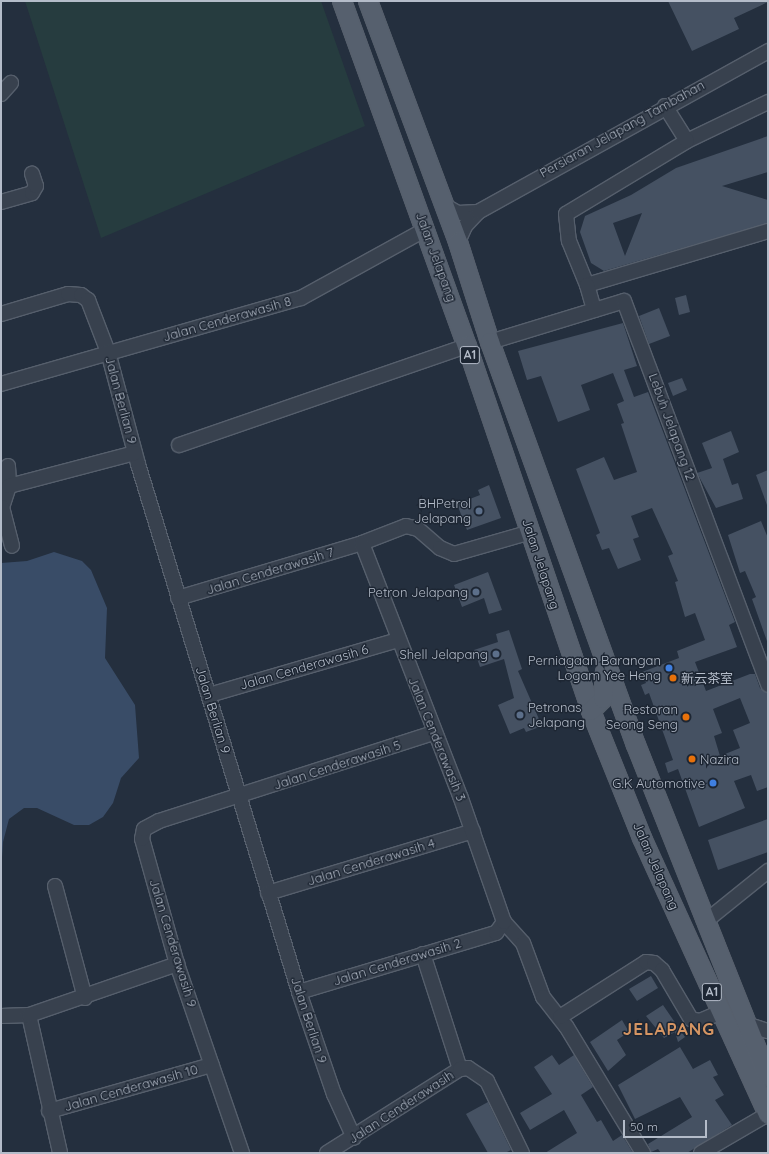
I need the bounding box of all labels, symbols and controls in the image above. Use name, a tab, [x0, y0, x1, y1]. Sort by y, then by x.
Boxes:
street label: Persiaran Jelapang Tambahan	[537, 77, 707, 181]
street label: Jalan Jelapang	[413, 210, 459, 304]
street label: Jalan Cenderawasih 8	[161, 293, 293, 345]
road number: A1	[459, 345, 481, 365]
street label: Jalan Berlian 9	[102, 355, 140, 445]
street label: Lebuh Jelapang 12	[645, 371, 699, 483]
place label: BHPetrol Jelapang	[414, 496, 471, 527]
marker: BHPetrol Jelapang	[474, 506, 484, 516]
street label: Jalan Jelapang	[519, 517, 563, 611]
street label: Jalan Cenderawasih 7	[204, 544, 336, 598]
place label: Petron Jelapang	[368, 584, 468, 600]
marker: Petron Jelapang	[471, 587, 481, 597]
street label: Jalan Cenderawasih 6	[238, 641, 370, 693]
place label: Shell Jelapang	[399, 646, 488, 662]
marker: Shell Jelapang	[491, 649, 501, 659]
place label: Perniagaan Barangan Logam Yee Heng	[528, 653, 661, 684]
marker: Perniagaan Barangan Logam Yee Heng	[664, 663, 674, 673]
street label: Jalan Berlian 9	[192, 665, 234, 755]
place label: 新云茶室	[681, 670, 733, 686]
marker: 新云茶室	[668, 673, 678, 683]
street label: Jalan Cenderawasih 3	[405, 675, 469, 803]
place label: Petronas Jelapang	[528, 700, 585, 731]
place label: Restoran Seong Seng	[606, 702, 678, 733]
marker: Petronas Jelapang	[515, 710, 525, 720]
marker: Restoran Seong Seng	[681, 712, 691, 722]
street label: Jalan Cenderawasih 5	[271, 737, 403, 793]
place label: Nazira	[700, 751, 739, 767]
marker: Nazira	[687, 754, 697, 764]
place label: G.K Automotive	[612, 775, 705, 791]
marker: G.K Automotive	[708, 778, 718, 788]
street label: Jalan Jelapang	[630, 820, 682, 912]
street label: Jalan Cenderawasih 4	[305, 835, 437, 889]
street label: Jalan Cenderawasih 9	[146, 877, 200, 1009]
street label: Jalan Cenderawasih 2	[331, 935, 463, 989]
street label: Jalan Berlian 9	[288, 975, 330, 1065]
road number: A1	[701, 982, 723, 1002]
district label: JELAPANG	[623, 1019, 715, 1039]
street label: Jalan Cenderawasih 10	[62, 1061, 200, 1115]
street label: Jalan Cenderawasih	[345, 1067, 457, 1147]
scale bar	[625, 1112, 709, 1138]
text: 50 m	[630, 1119, 658, 1134]

